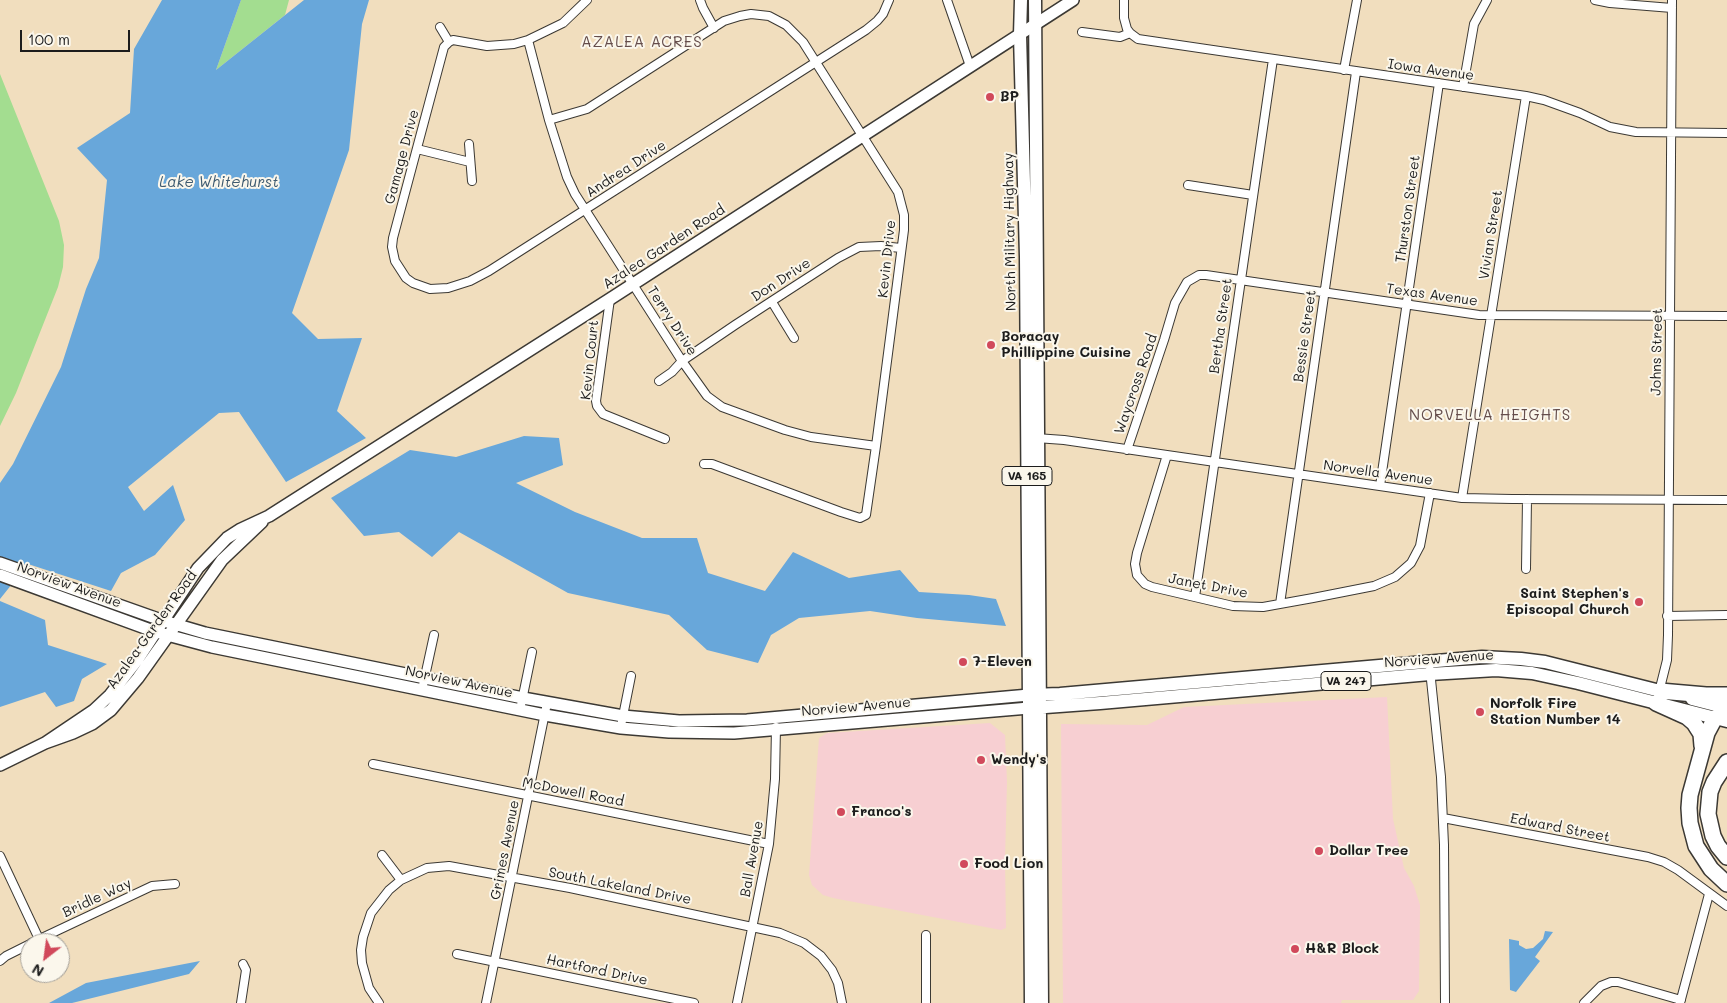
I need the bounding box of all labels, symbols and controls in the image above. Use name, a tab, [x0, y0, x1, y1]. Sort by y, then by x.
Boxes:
scale bar	[22, 20, 132, 52]
text: 100 m	[28, 29, 70, 49]
district label: AZALEA ACRES	[580, 33, 704, 51]
street label: Iowa Avenue	[1387, 56, 1475, 84]
place label: BP	[1000, 89, 1019, 105]
marker: BP	[984, 91, 996, 103]
street label: Gamage Drive	[381, 108, 423, 206]
street label: Andrea Drive	[583, 137, 669, 201]
street label: North Military Highway	[1000, 153, 1020, 311]
street label: Thurston Street	[1392, 154, 1424, 264]
water label: Lake Whitehurst	[159, 173, 279, 191]
street label: Vivian Street	[1476, 189, 1506, 281]
street label: Azalea Garden Road	[600, 201, 728, 293]
street label: Kevin Drive	[875, 219, 899, 299]
street label: Don Drive	[748, 255, 814, 305]
street label: Bertha Street	[1206, 277, 1236, 375]
street label: Texas Avenue	[1385, 280, 1479, 310]
street label: Terry Drive	[643, 283, 701, 359]
street label: Bessie Street	[1290, 289, 1320, 383]
street label: Johns Street	[1648, 308, 1666, 396]
street label: Kevin Court	[577, 319, 603, 401]
place label: Boracay Phillippine Cuisine	[1001, 329, 1131, 362]
street label: Waycross Road	[1111, 332, 1161, 436]
marker: Boracay Phillippine Cuisine	[985, 339, 997, 351]
district label: NORVELLA HEIGHTS	[1407, 406, 1573, 424]
street label: Norvella Avenue	[1322, 457, 1434, 489]
road number: VA 165	[1002, 466, 1052, 486]
street label: Norview Avenue	[15, 558, 123, 612]
street label: Azalea Garden Road	[103, 567, 201, 693]
street label: Janet Drive	[1167, 570, 1249, 602]
place label: Saint Stephen's Episcopal Church	[1506, 586, 1629, 618]
marker: Saint Stephen's Episcopal Church	[1633, 596, 1645, 608]
street label: Norview Avenue	[1384, 647, 1494, 671]
place label: 7-Eleven	[973, 654, 1032, 670]
marker: 7-Eleven	[957, 656, 969, 668]
street label: Norview Avenue	[404, 662, 514, 702]
road number: VA 247	[1321, 671, 1371, 690]
street label: Norview Avenue	[801, 694, 911, 720]
place label: Norfolk Fire Station Number 14	[1490, 696, 1621, 729]
marker: Norfolk Fire Station Number 14	[1474, 706, 1486, 718]
place label: Wendy's	[991, 752, 1047, 768]
marker: Wendy's	[975, 754, 987, 766]
street label: McDowell Road	[521, 774, 625, 810]
street label: Grimes Avenue	[487, 799, 523, 901]
place label: Franco's	[851, 804, 912, 820]
marker: Franco's	[835, 806, 847, 818]
street label: Edward Street	[1509, 810, 1611, 846]
street label: Ball Avenue	[737, 819, 767, 899]
place label: Dollar Tree	[1329, 843, 1408, 859]
marker: Dollar Tree	[1313, 845, 1325, 857]
place label: Food Lion	[974, 856, 1043, 872]
marker: Food Lion	[958, 858, 970, 870]
street label: South Lakeland Drive	[547, 864, 693, 908]
street label: Bridle Way	[60, 875, 134, 921]
north arrow	[20, 933, 70, 983]
place label: H&R Block	[1305, 941, 1379, 957]
marker: H&R Block	[1289, 943, 1301, 955]
street label: Hartford Drive	[545, 951, 649, 989]
text: N	[28, 960, 47, 981]

